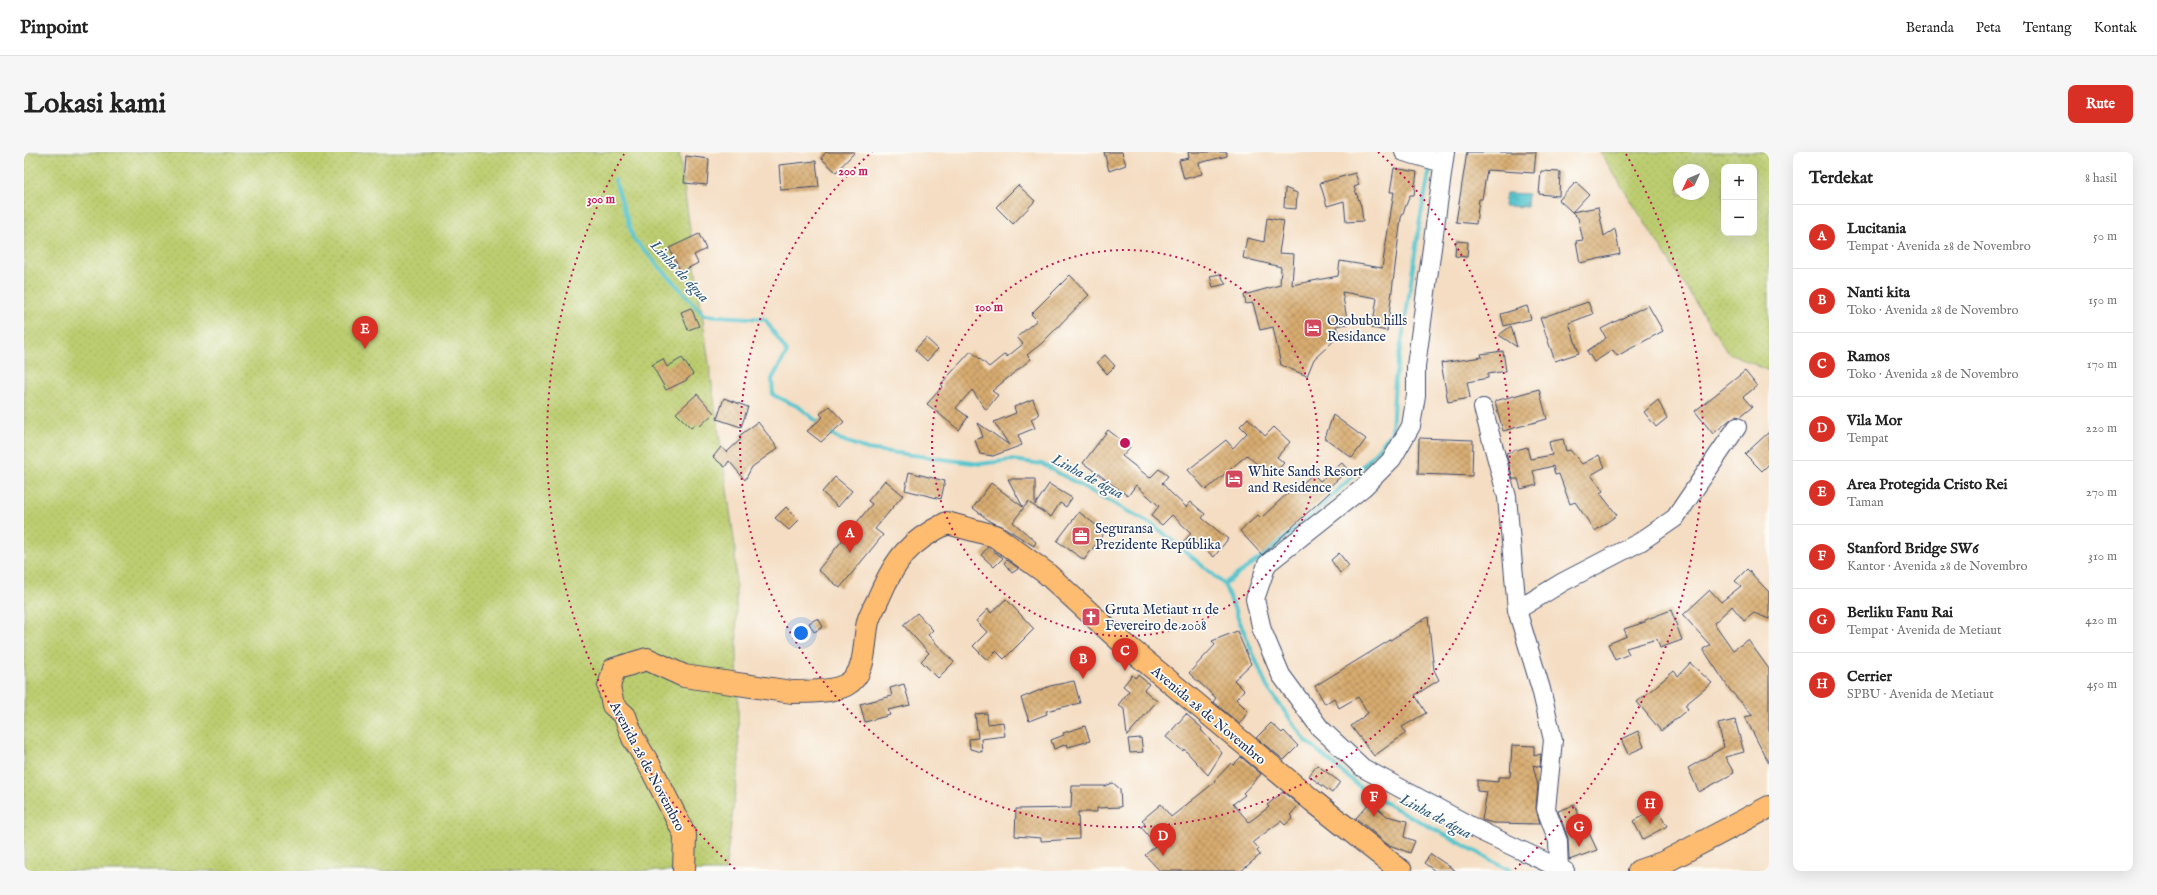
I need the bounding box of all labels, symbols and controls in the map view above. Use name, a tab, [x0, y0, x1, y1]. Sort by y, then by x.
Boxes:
text: Pinpoint	[20, 16, 88, 40]
text: Beranda	[1906, 19, 1954, 37]
text: Peta	[1976, 19, 2001, 37]
text: Tentang	[2023, 19, 2072, 37]
text: Kontak	[2094, 19, 2137, 37]
button: Rute	[2068, 85, 2133, 123]
text: Lokasi kami	[24, 87, 166, 122]
text: 200 m	[838, 164, 868, 179]
north arrow	[1673, 164, 1709, 200]
map controls	[1721, 164, 1757, 236]
button: +	[1721, 164, 1757, 200]
text: Terdekat	[1809, 168, 1873, 189]
text: 8 hasil	[2085, 170, 2117, 187]
text: 300 m	[587, 192, 616, 207]
button: −	[1721, 200, 1757, 236]
text: Lucitania	[1847, 219, 1906, 238]
text: A	[1818, 228, 1826, 245]
text: 50 m	[2093, 228, 2117, 245]
water label: Linha de água	[645, 235, 714, 307]
text: Tempat · Avenida 28 de Novembro	[1847, 238, 2031, 255]
text: Nanti kita	[1847, 283, 1910, 302]
text: B	[1818, 292, 1826, 309]
text: 150 m	[2088, 292, 2117, 309]
text: 100 m	[975, 300, 1004, 315]
text: Toko · Avenida 28 de Novembro	[1847, 302, 2018, 319]
place label: Osobubu hills Residance	[1327, 312, 1407, 346]
pin: E	[352, 316, 378, 349]
hotel icon: Osobubu hills Residance	[1302, 317, 1324, 339]
text: Ramos	[1847, 347, 1890, 366]
text: C	[1817, 356, 1827, 373]
text: 170 m	[2087, 356, 2117, 373]
text: Toko · Avenida 28 de Novembro	[1847, 366, 2018, 383]
text: Vila Mor	[1847, 411, 1902, 430]
text: D	[1817, 420, 1827, 437]
text: 220 m	[2086, 420, 2117, 437]
text: Tempat	[1847, 430, 1888, 447]
centre of rings	[1118, 436, 1132, 450]
water label: Linha de água	[1047, 449, 1127, 504]
place label: White Sands Resort and Residence	[1248, 463, 1363, 497]
hotel icon: White Sands Resort and Residence	[1223, 468, 1245, 490]
text: Area Protegida Cristo Rei	[1847, 475, 2008, 494]
text: E	[1817, 484, 1827, 501]
text: 270 m	[2086, 484, 2117, 501]
text: Taman	[1847, 494, 1884, 511]
pin: A	[837, 520, 863, 553]
place label: Seguransa Prezidente Repúblika	[1095, 520, 1222, 554]
office icon: Seguransa Prezidente Repúblika	[1070, 525, 1092, 547]
text: Stanford Bridge SW6	[1847, 539, 1978, 558]
text: F	[1818, 548, 1826, 565]
text: 310 m	[2088, 548, 2117, 565]
text: Kantor · Avenida 28 de Novembro	[1847, 558, 2027, 575]
place label: Gruta Metiaut 11 de Fevereiro de 2008	[1105, 601, 1220, 635]
text: Berliku Fanu Rai	[1847, 603, 1953, 622]
church icon: Gruta Metiaut 11 de Fevereiro de 2008	[1080, 606, 1102, 628]
text: G	[1817, 612, 1827, 629]
text: 420 m	[2085, 612, 2117, 629]
text: Tempat · Avenida de Metiaut	[1847, 622, 2002, 639]
your location	[791, 623, 811, 643]
pin: C	[1112, 638, 1138, 671]
pin: B	[1070, 646, 1096, 679]
street label: Avenida 28 de Novembro	[1147, 662, 1270, 769]
text: Cerrier	[1847, 667, 1892, 686]
text: H	[1816, 676, 1828, 693]
text: 450 m	[2087, 676, 2117, 693]
text: SPBU · Avenida de Metiaut	[1847, 686, 1994, 703]
street label: Avenida 28 de Novembro	[605, 698, 689, 835]
pin: F	[1361, 784, 1387, 817]
water label: Linha de água	[1395, 789, 1475, 844]
pin: H	[1637, 791, 1663, 824]
pin: G	[1566, 814, 1592, 847]
pin: D	[1150, 823, 1176, 856]

